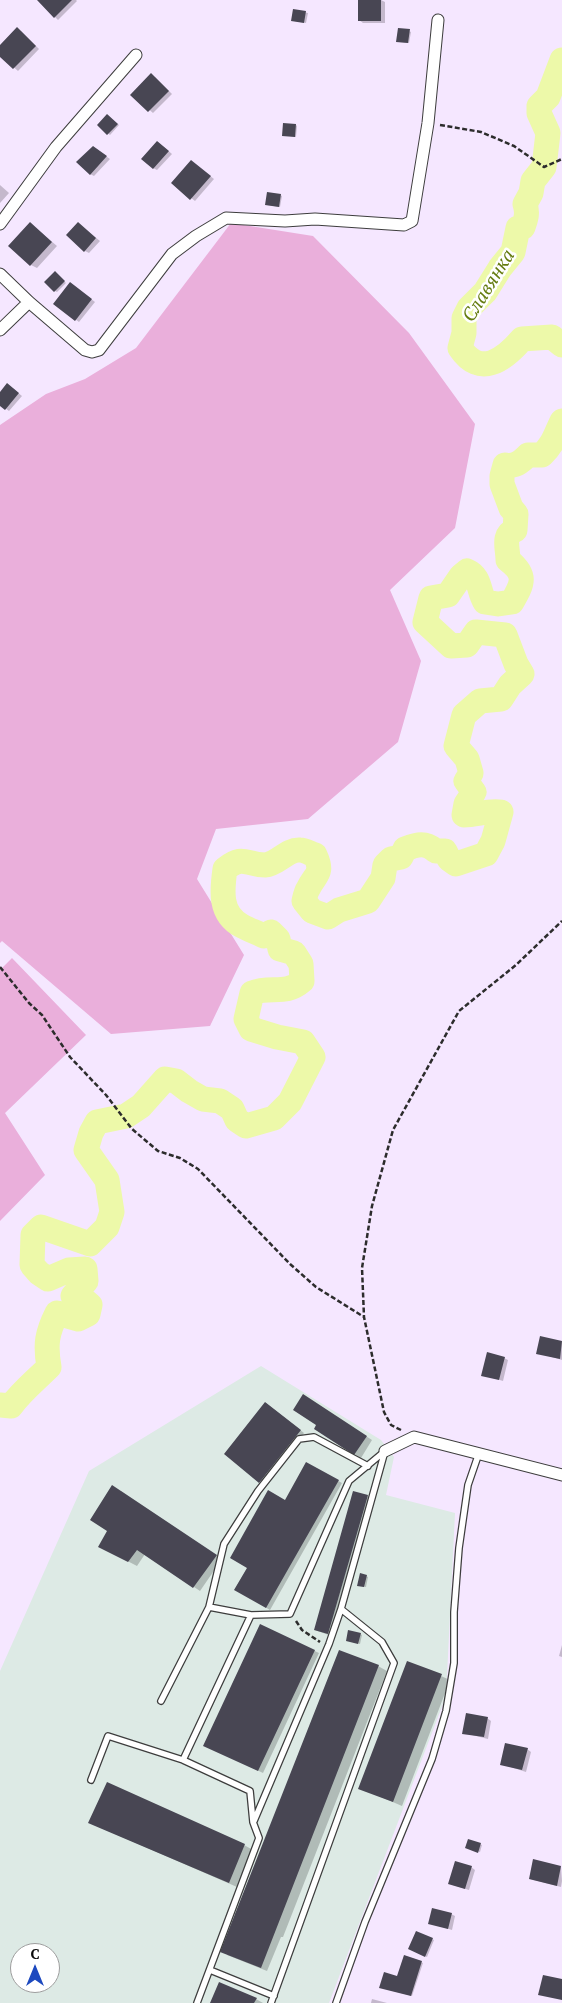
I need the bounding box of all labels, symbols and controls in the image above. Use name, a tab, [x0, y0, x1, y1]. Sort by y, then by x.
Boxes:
water label: Славянка	[458, 246, 520, 326]
north arrow	[10, 1943, 60, 1993]
text: С	[30, 1944, 40, 1963]

